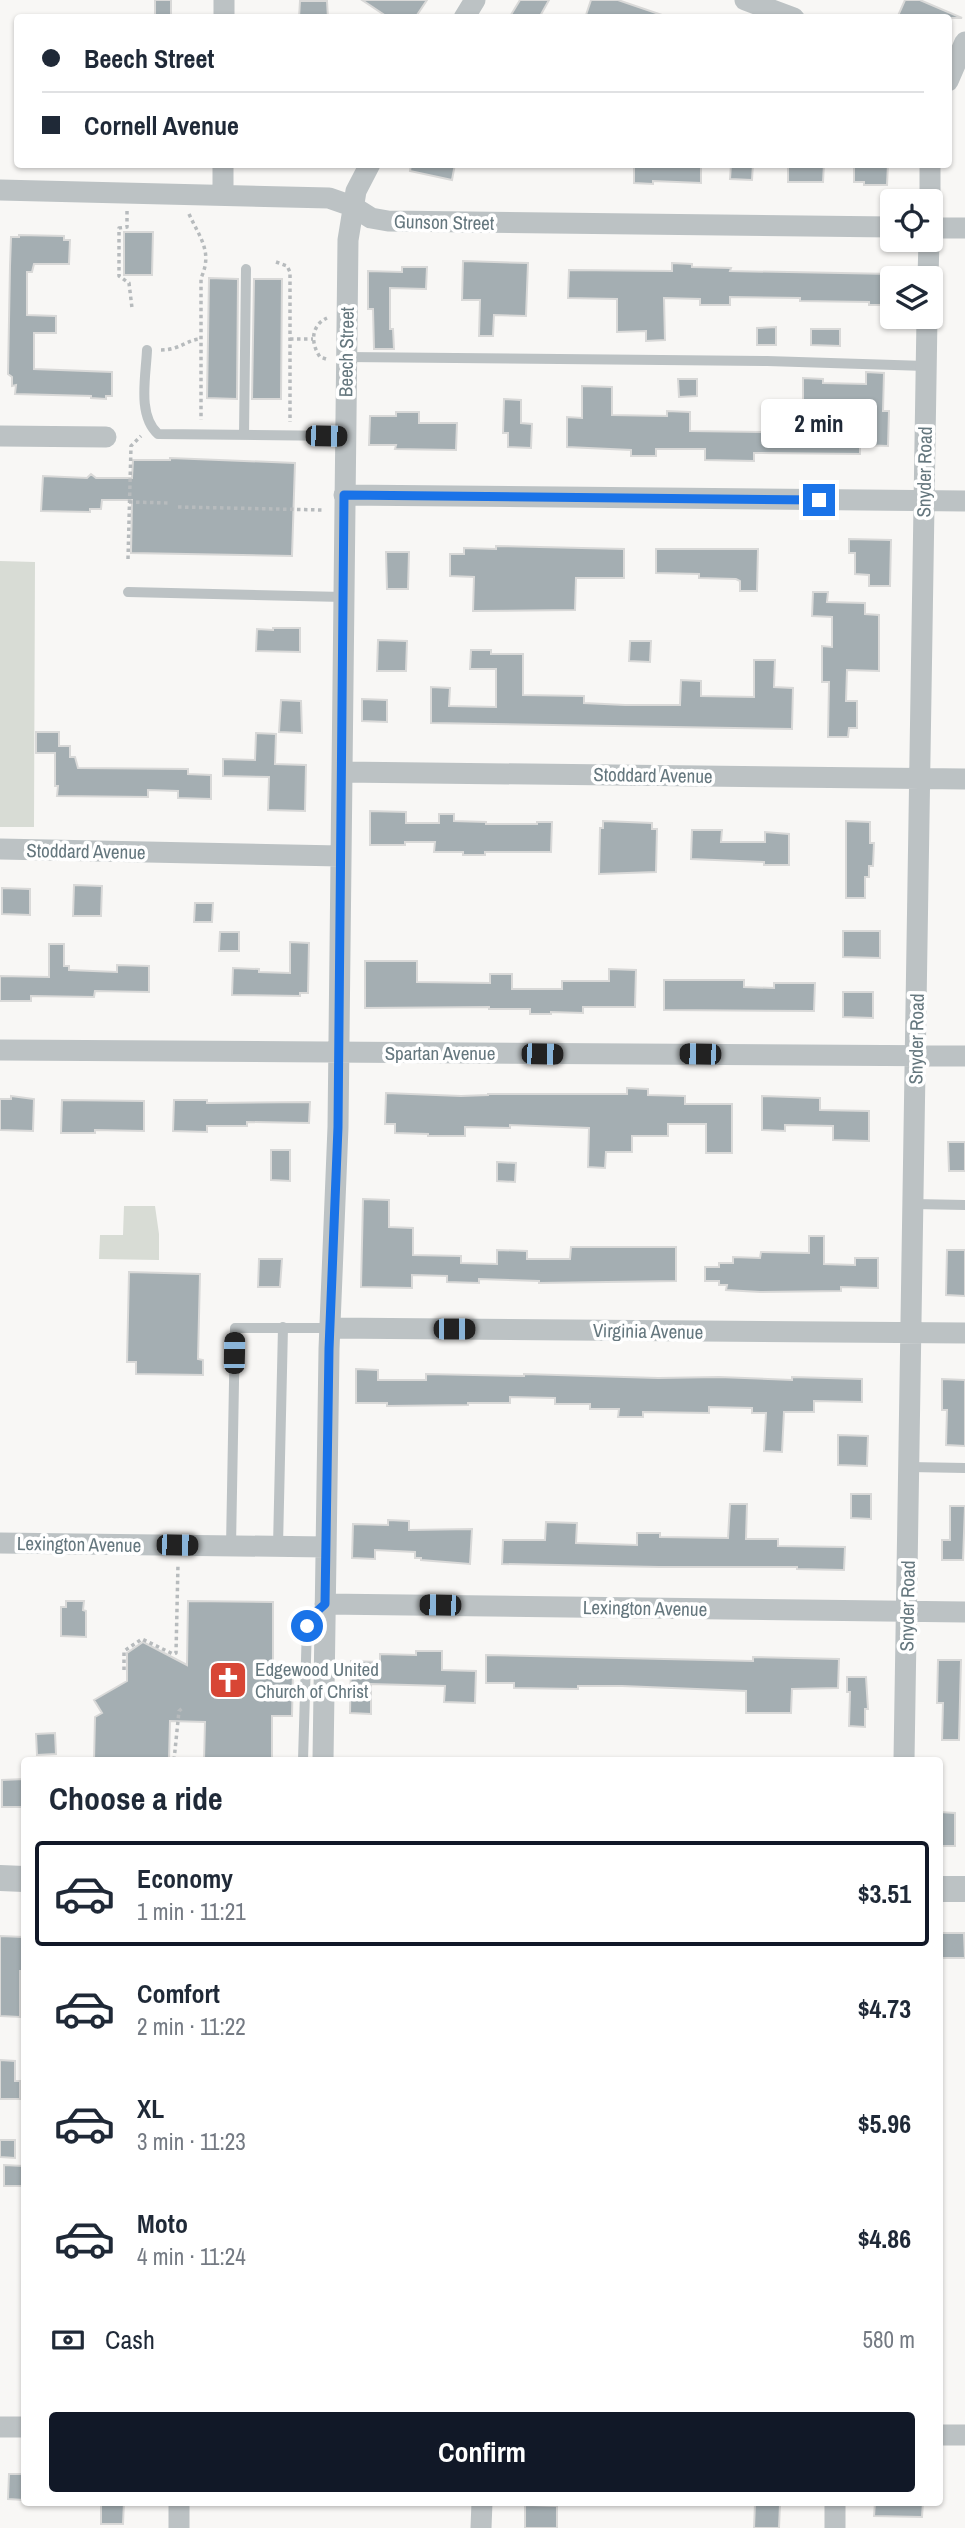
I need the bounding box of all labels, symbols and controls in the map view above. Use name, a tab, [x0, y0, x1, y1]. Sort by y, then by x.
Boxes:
text: Beech Street	[84, 41, 214, 76]
text: Cornell Avenue	[84, 108, 239, 143]
map controls	[880, 189, 943, 329]
button: locate	[880, 189, 943, 252]
street label: Gunson Street	[394, 208, 495, 236]
button: layers	[880, 266, 943, 329]
street label: Beech Street	[332, 306, 360, 397]
callout: 2 min	[761, 398, 877, 448]
text: 2 min	[794, 408, 844, 439]
car	[305, 425, 348, 447]
street label: Snyder Road	[910, 426, 938, 518]
route end	[803, 484, 835, 516]
street label: Stoddard Avenue	[593, 761, 713, 789]
street label: Stoddard Avenue	[26, 837, 146, 865]
street label: Snyder Road	[902, 993, 930, 1085]
street label: Spartan Avenue	[385, 1040, 495, 1066]
car	[521, 1043, 564, 1065]
car	[679, 1043, 722, 1065]
street label: Virginia Avenue	[593, 1317, 703, 1345]
car	[434, 1319, 476, 1340]
car	[224, 1332, 245, 1374]
street label: Lexington Avenue	[17, 1530, 141, 1558]
car	[156, 1534, 199, 1556]
street label: Snyder Road	[893, 1560, 921, 1652]
car	[419, 1594, 462, 1616]
street label: Lexington Avenue	[583, 1594, 707, 1622]
route start	[291, 1610, 323, 1642]
place label: Edgewood United Church of Christ	[255, 1656, 379, 1704]
church icon: Edgewood United Church of Christ	[207, 1659, 249, 1701]
text: Choose a ride	[49, 1777, 223, 1820]
text: Economy	[137, 1861, 233, 1896]
icon: car	[53, 1862, 116, 1925]
text: $3.51	[858, 1876, 911, 1911]
text: 1 min · 11:21	[137, 1896, 246, 1927]
text: Comfort	[137, 1976, 220, 2011]
icon: car	[53, 1977, 116, 2040]
text: $4.73	[858, 1991, 911, 2026]
text: 2 min · 11:22	[137, 2011, 246, 2042]
text: XL	[137, 2091, 164, 2126]
icon: car	[53, 2092, 116, 2155]
text: $5.96	[858, 2106, 911, 2141]
text: 3 min · 11:23	[137, 2126, 246, 2157]
text: Moto	[137, 2206, 188, 2241]
icon: car	[53, 2207, 116, 2270]
text: $4.86	[858, 2221, 911, 2256]
text: 4 min · 11:24	[137, 2241, 246, 2272]
icon: cash	[49, 2321, 87, 2359]
text: Cash	[105, 2322, 155, 2357]
text: 580 m	[863, 2324, 915, 2355]
button: Confirm	[49, 2412, 915, 2492]

